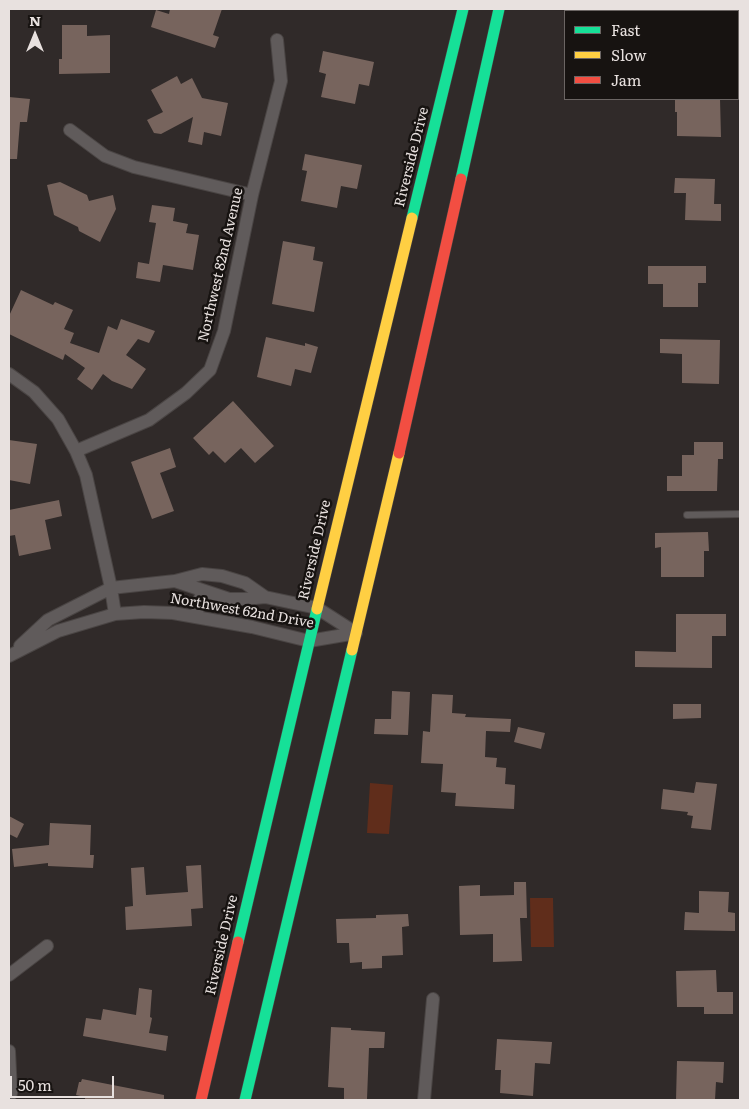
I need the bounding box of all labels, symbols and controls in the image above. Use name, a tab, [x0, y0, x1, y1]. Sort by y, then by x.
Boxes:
north arrow	[10, 10, 60, 60]
text: N	[29, 10, 41, 30]
legend	[564, 10, 739, 100]
text: Fast	[611, 18, 640, 41]
text: Slow	[611, 43, 646, 66]
text: Jam	[611, 68, 641, 91]
street label: Riverside Drive	[391, 105, 433, 209]
street label: Northwest 82nd Avenue	[195, 186, 247, 344]
street label: Riverside Drive	[295, 498, 335, 602]
street label: Northwest 62nd Drive	[169, 590, 315, 632]
street label: Riverside Drive	[202, 893, 242, 997]
scale bar	[12, 1066, 116, 1098]
text: 50 m	[18, 1073, 52, 1096]

